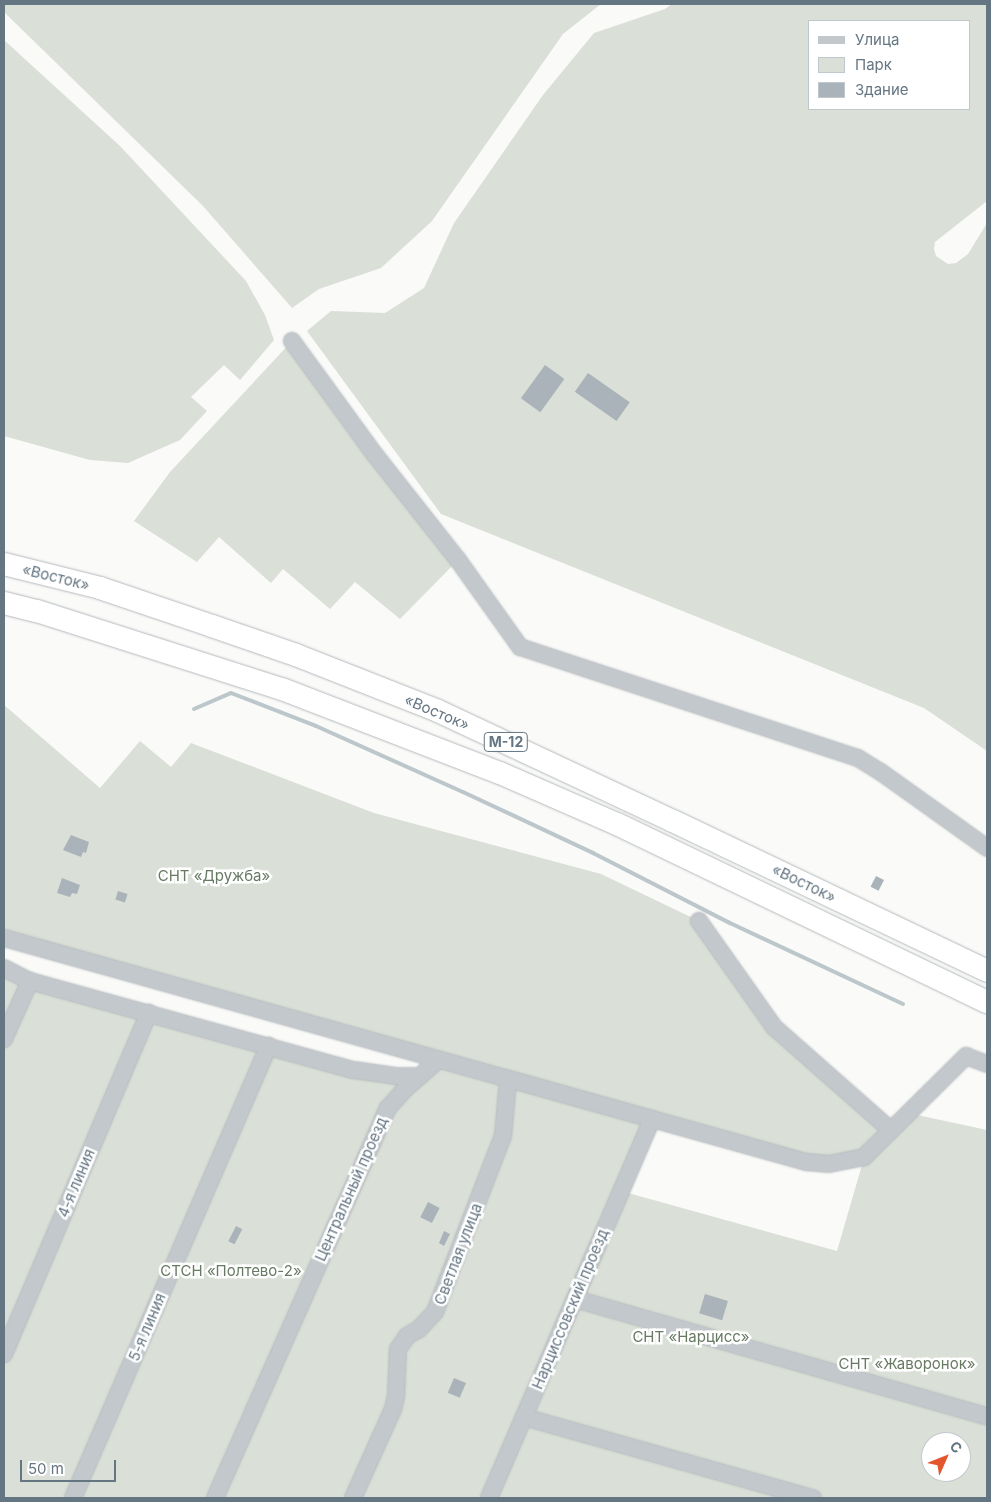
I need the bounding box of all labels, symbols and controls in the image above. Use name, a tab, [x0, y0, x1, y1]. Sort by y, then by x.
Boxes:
legend	[808, 20, 971, 110]
text: Улица	[855, 30, 899, 49]
text: Парк	[855, 55, 892, 74]
text: Здание	[855, 80, 909, 99]
street label: «Восток»	[20, 560, 92, 594]
street label: «Восток»	[402, 690, 472, 734]
road number: М-12	[484, 730, 528, 754]
street label: «Восток»	[769, 860, 839, 906]
park label: СНТ «Дружба»	[158, 867, 270, 885]
street label: Центральный проезд	[311, 1114, 391, 1264]
street label: 4-я линия	[54, 1146, 98, 1220]
street label: Светлая улица	[430, 1201, 486, 1307]
street label: Нарциссовский проезд	[528, 1226, 612, 1392]
park label: СТСН «Полтево-2»	[160, 1262, 302, 1280]
street label: 5-я линия	[125, 1290, 169, 1364]
park label: СНТ «Нарцисс»	[632, 1328, 750, 1346]
park label: СНТ «Жаворонок»	[838, 1355, 976, 1373]
north arrow	[921, 1432, 971, 1482]
text: С	[947, 1437, 966, 1457]
scale bar	[22, 1450, 119, 1482]
text: 50 m	[28, 1459, 64, 1478]

